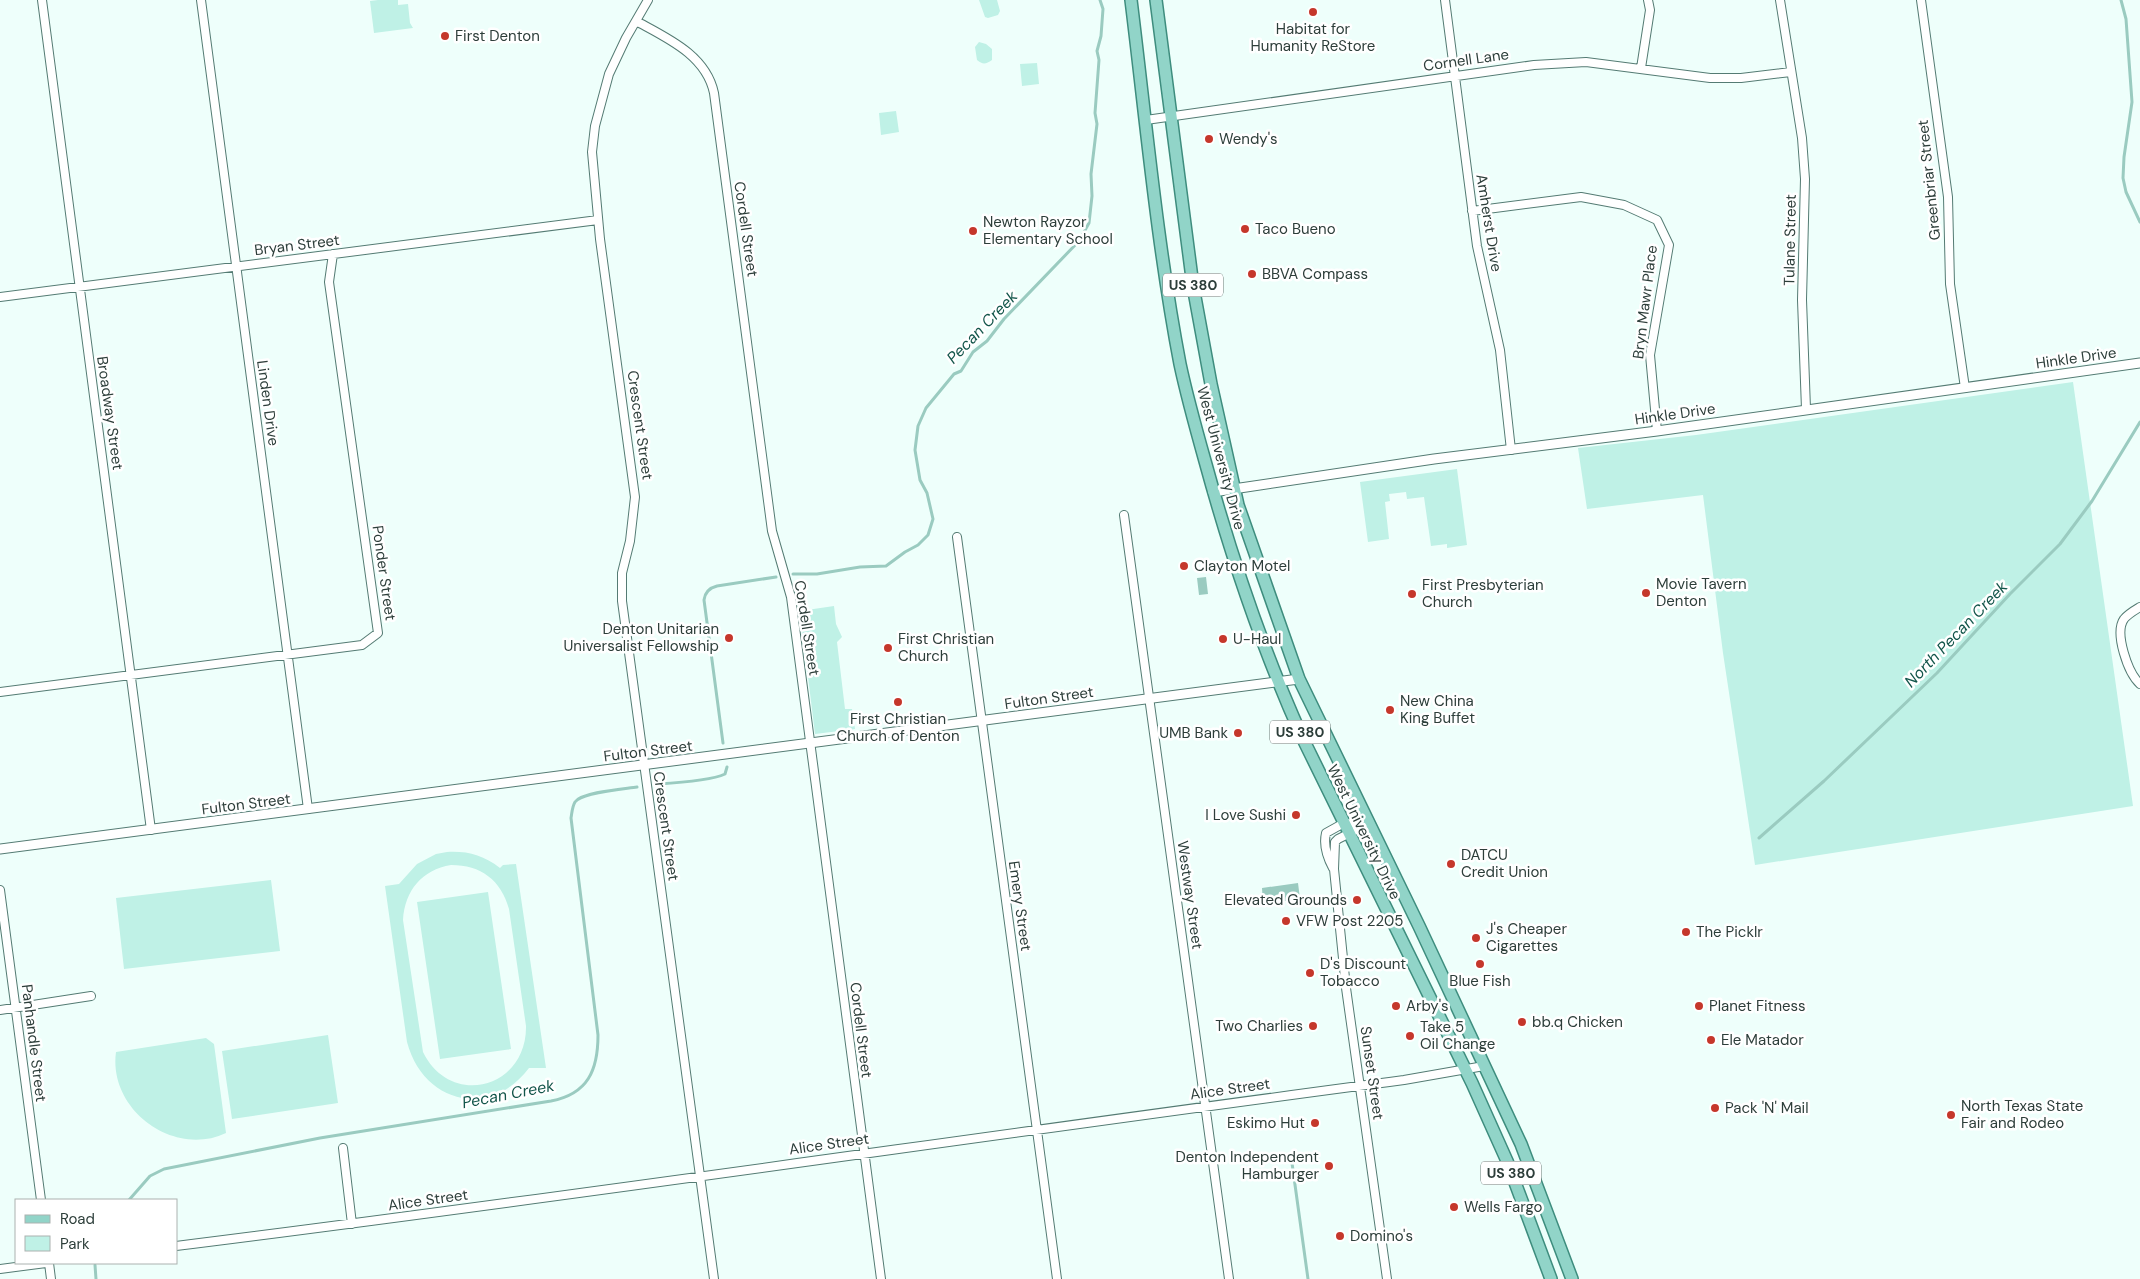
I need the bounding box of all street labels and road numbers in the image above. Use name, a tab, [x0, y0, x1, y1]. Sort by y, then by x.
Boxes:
street label: Cornell Lane	[1422, 44, 1510, 76]
street label: Greenbriar Street	[1913, 119, 1945, 241]
street label: Amherst Drive	[1471, 173, 1507, 273]
street label: Cordell Street	[729, 180, 763, 278]
street label: Tulane Street	[1779, 194, 1801, 286]
street label: Bryan Street	[253, 230, 341, 260]
street label: Bryn Mawr Place	[1628, 244, 1662, 360]
road number: US 380	[1163, 274, 1223, 296]
street label: Hinkle Drive	[2034, 342, 2118, 374]
street label: Broadway Street	[92, 355, 128, 471]
street label: Linden Drive	[252, 359, 284, 447]
street label: Crescent Street	[622, 369, 658, 481]
street label: West University Drive	[1192, 384, 1250, 532]
street label: Hinkle Drive	[1633, 398, 1717, 430]
street label: Ponder Street	[367, 524, 401, 622]
street label: Cordell Street	[790, 579, 824, 677]
street label: Fulton Street	[1003, 682, 1095, 714]
road number: US 380	[1270, 720, 1330, 744]
street label: Fulton Street	[602, 736, 694, 766]
street label: West University Drive	[1323, 761, 1405, 903]
street label: Crescent Street	[648, 770, 684, 882]
street label: Fulton Street	[200, 789, 292, 819]
street label: Westway Street	[1172, 839, 1208, 951]
street label: Emery Street	[1004, 860, 1036, 952]
street label: Cordell Street	[845, 981, 877, 1079]
street label: Panhandle Street	[17, 983, 51, 1103]
street label: Sunset Street	[1356, 1025, 1388, 1121]
street label: Alice Street	[1189, 1073, 1271, 1105]
street label: Alice Street	[788, 1128, 870, 1160]
road number: US 380	[1481, 1162, 1541, 1184]
street label: Alice Street	[387, 1184, 469, 1216]

